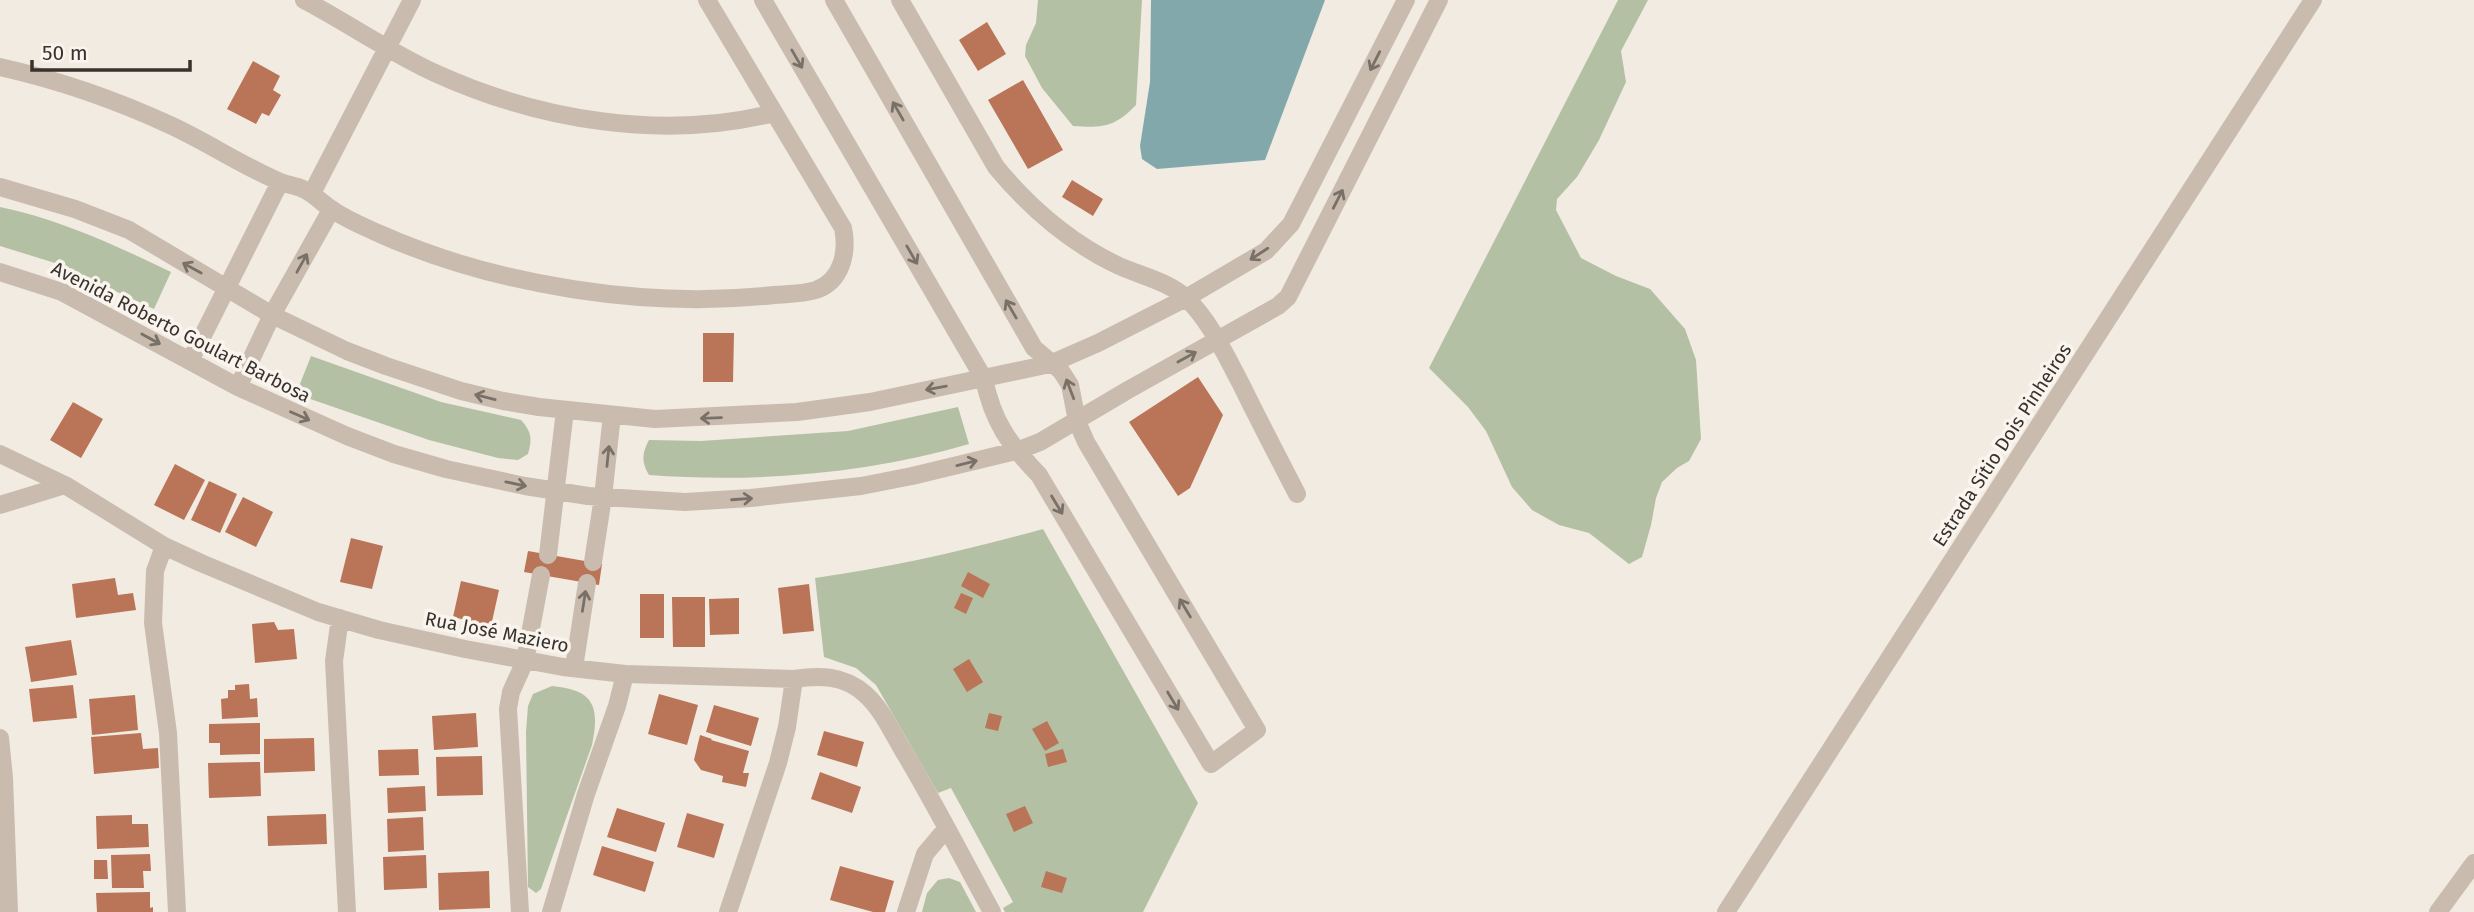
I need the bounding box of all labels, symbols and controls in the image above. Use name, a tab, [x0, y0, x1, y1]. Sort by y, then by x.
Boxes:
scale bar	[32, 28, 189, 72]
text: 50 m	[42, 40, 88, 66]
one-way arrow	[791, 48, 804, 69]
one-way arrow	[1367, 50, 1381, 71]
one-way arrow	[891, 102, 905, 122]
one-way arrow	[1331, 189, 1345, 210]
one-way arrow	[905, 245, 919, 265]
one-way arrow	[1250, 247, 1270, 261]
one-way arrow	[295, 253, 309, 273]
street label: Avenida Roberto Goulart Barbosa	[48, 256, 314, 408]
one-way arrow	[182, 261, 202, 275]
one-way arrow	[1004, 299, 1018, 319]
one-way arrow	[141, 332, 161, 346]
street label: Estrada Sítio Dois Pinheiros	[1928, 339, 2076, 551]
one-way arrow	[1177, 350, 1197, 364]
one-way arrow	[1063, 379, 1075, 400]
one-way arrow	[925, 382, 948, 395]
one-way arrow	[474, 390, 497, 403]
one-way arrow	[289, 410, 310, 423]
one-way arrow	[699, 411, 722, 424]
one-way arrow	[601, 445, 614, 468]
one-way arrow	[955, 456, 978, 469]
one-way arrow	[504, 478, 527, 492]
one-way arrow	[731, 492, 753, 505]
one-way arrow	[1050, 495, 1064, 515]
one-way arrow	[578, 590, 591, 613]
one-way arrow	[1178, 599, 1192, 619]
street label: Rua José Maziero	[423, 607, 571, 657]
one-way arrow	[1167, 690, 1181, 710]

